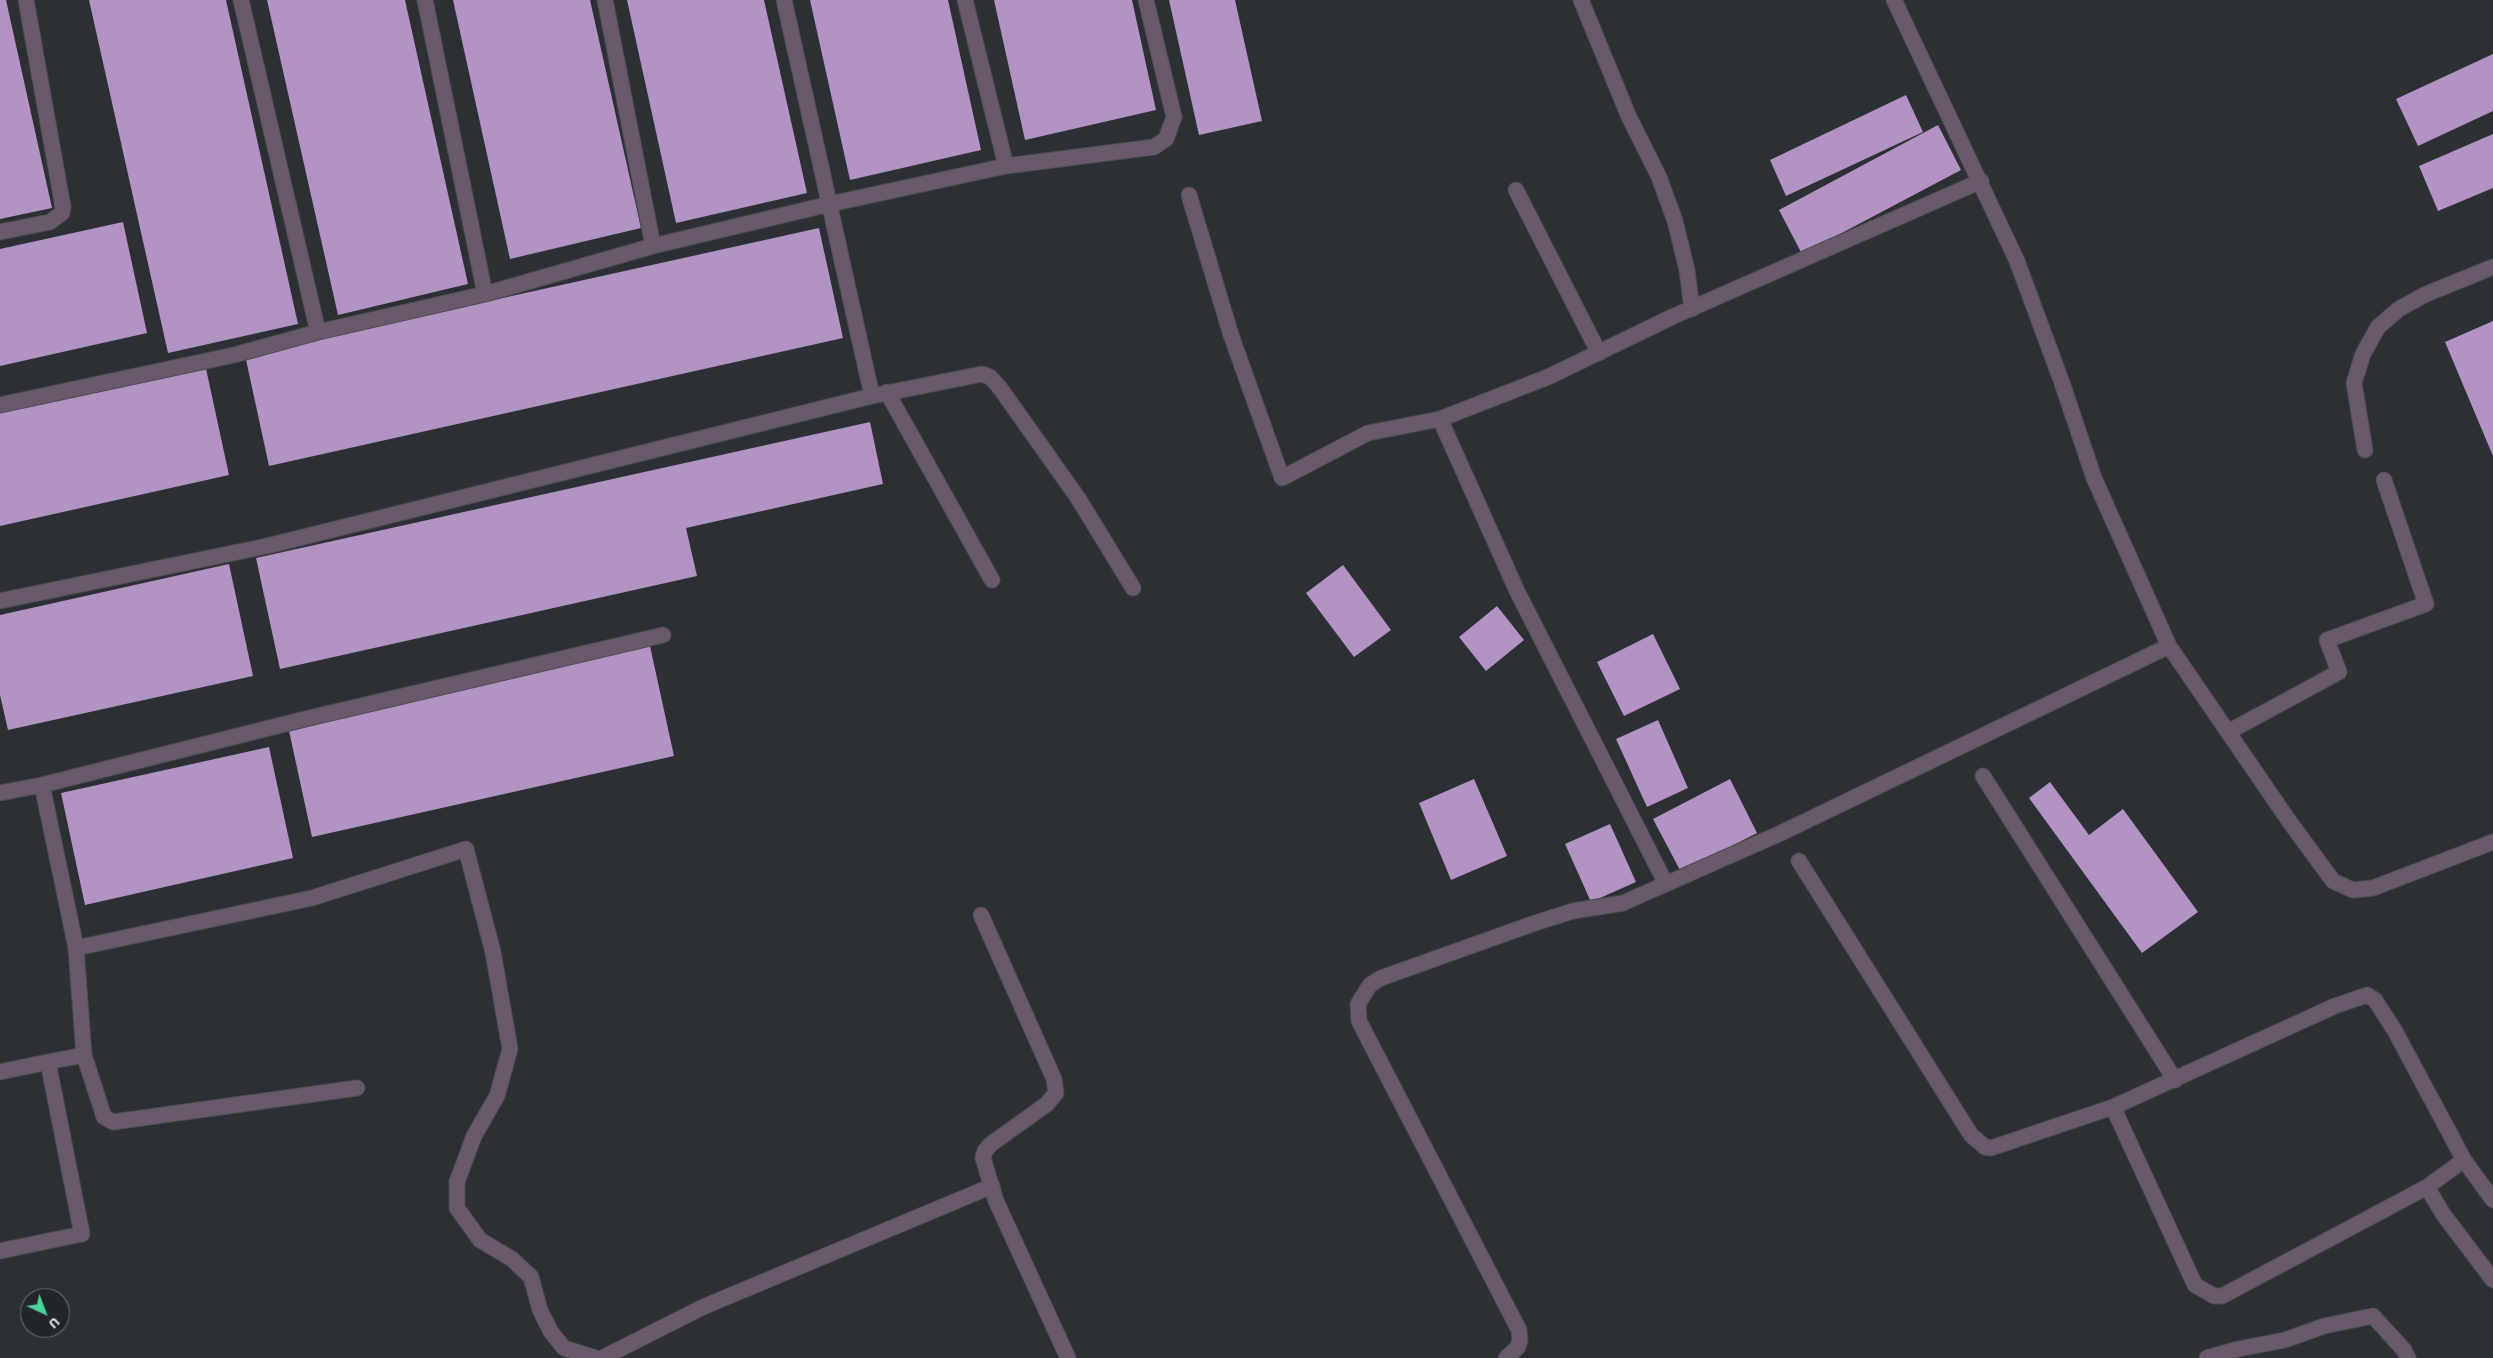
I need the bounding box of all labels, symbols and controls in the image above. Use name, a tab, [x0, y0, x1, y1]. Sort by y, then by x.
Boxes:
north arrow	[20, 1288, 70, 1338]
text: U	[44, 1313, 65, 1334]

